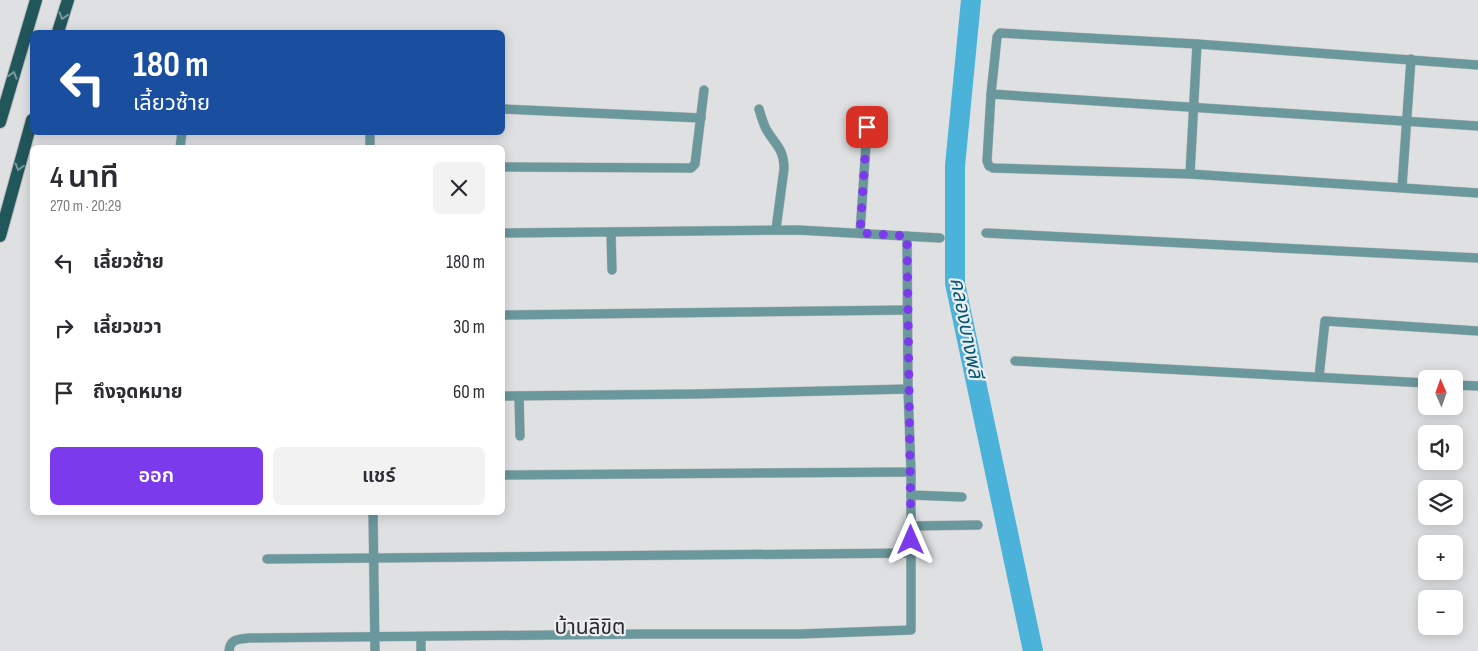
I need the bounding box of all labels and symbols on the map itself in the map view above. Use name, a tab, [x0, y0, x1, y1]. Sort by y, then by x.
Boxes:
one-way arrow	[58, 12, 68, 20]
one-way arrow	[7, 71, 17, 80]
pin	[846, 106, 888, 148]
one-way arrow	[14, 163, 25, 172]
water label: คลองบางพลี	[944, 276, 988, 383]
north arrow	[1418, 370, 1462, 415]
position arrow	[884, 513, 936, 565]
district label: บ้านลิขิต	[555, 615, 625, 640]

